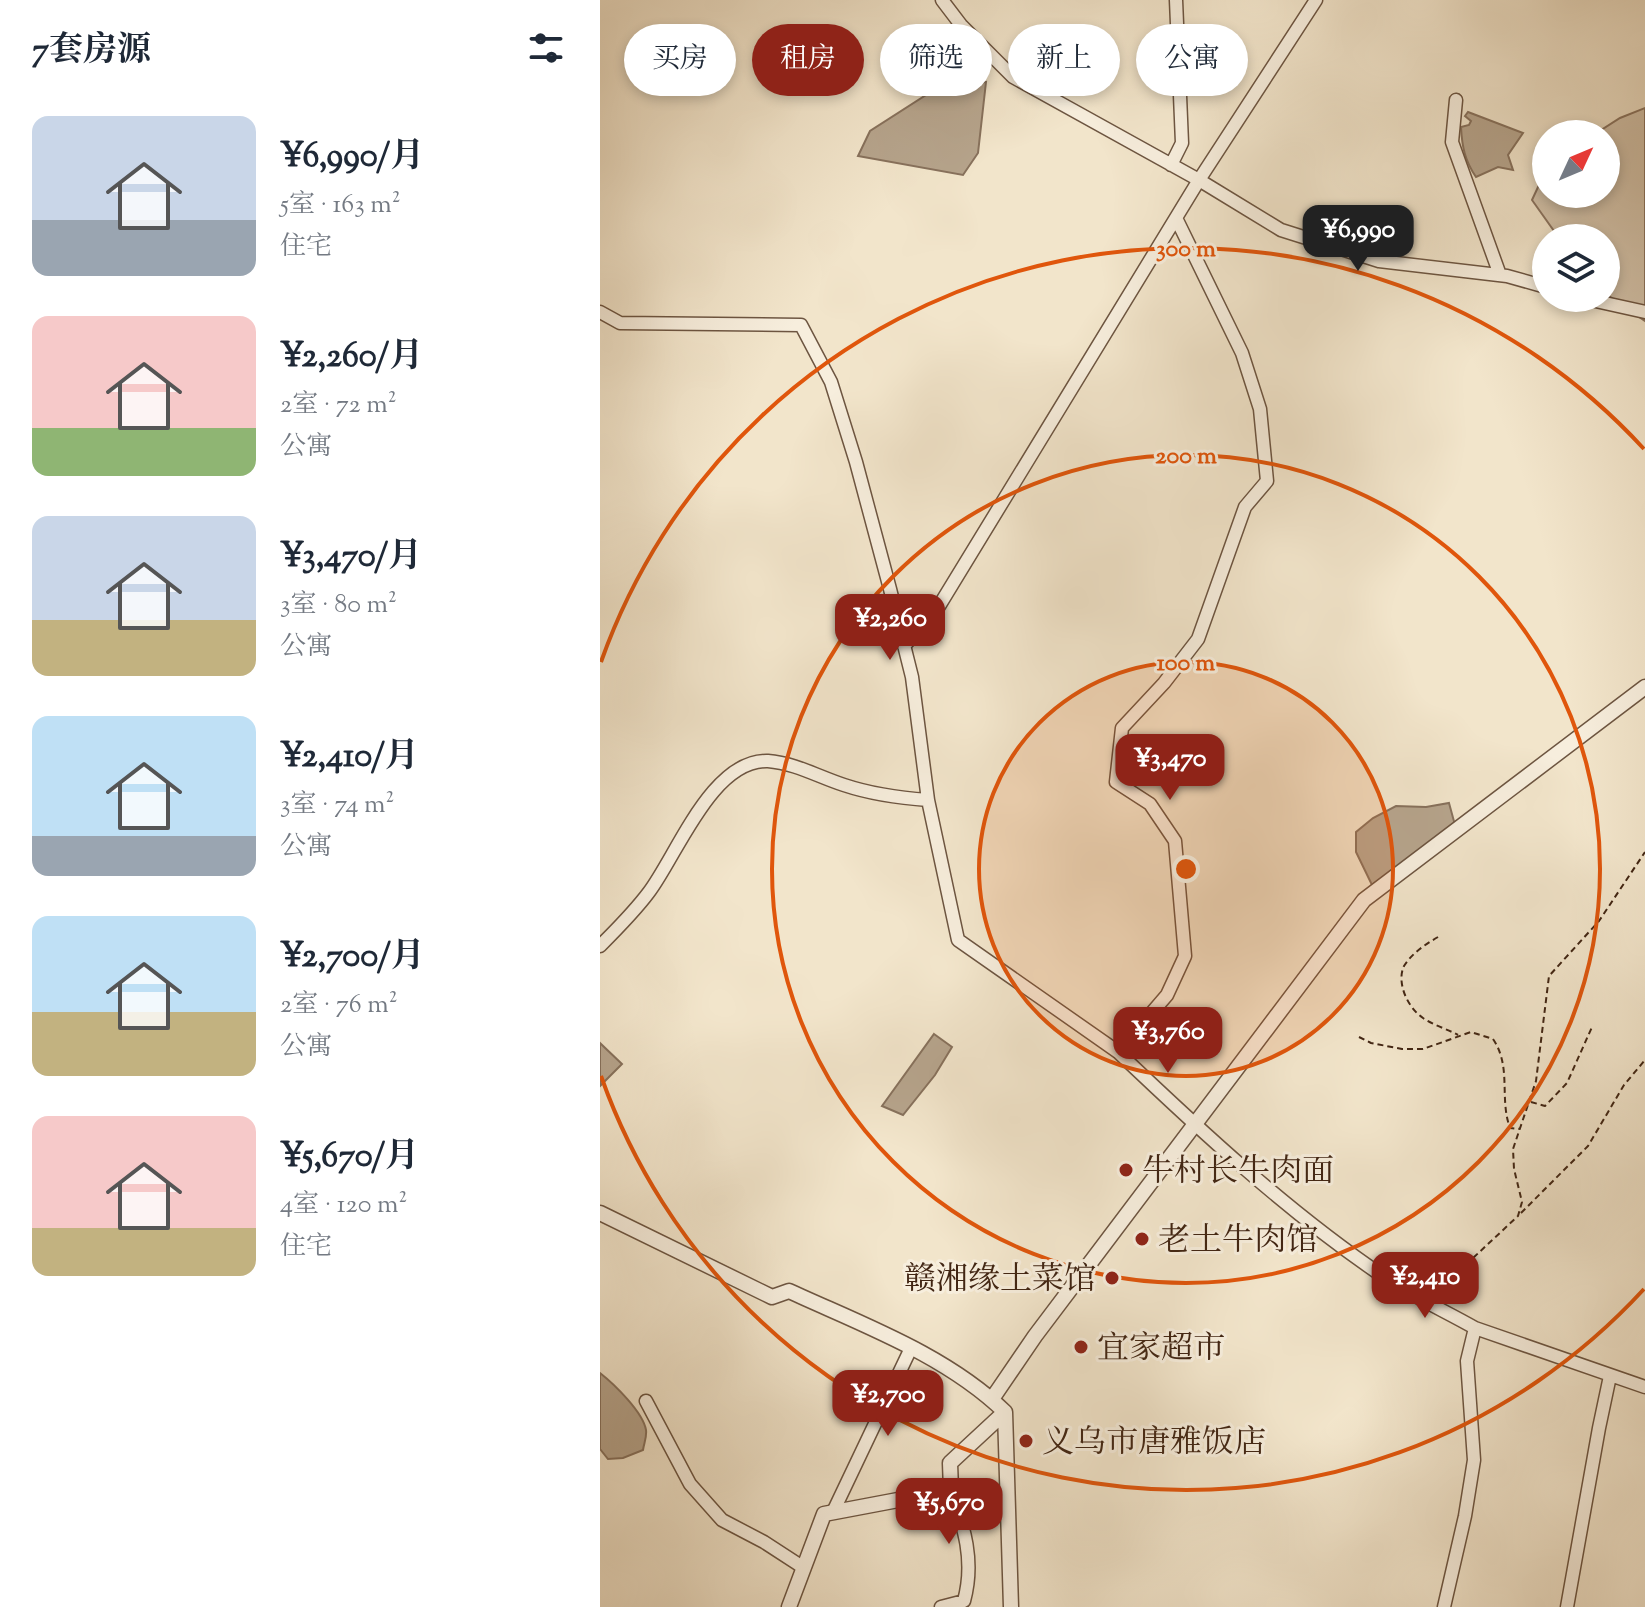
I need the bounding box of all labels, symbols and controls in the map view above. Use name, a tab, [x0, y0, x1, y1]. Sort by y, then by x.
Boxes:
chip: 买房	[624, 24, 736, 96]
chip: 租房	[752, 24, 864, 96]
chip: 筛选	[880, 24, 992, 96]
chip: 新上	[1008, 24, 1120, 96]
chip: 公寓	[1136, 24, 1248, 96]
icon: filters	[524, 26, 568, 70]
text: 7套房源	[32, 27, 151, 76]
north arrow	[1532, 120, 1620, 208]
map controls	[1532, 120, 1620, 312]
text: ¥6,990/月	[280, 133, 424, 182]
icon: home	[96, 148, 192, 244]
text: 5室 · 163 m²	[280, 187, 401, 224]
pin: ¥6,990	[1293, 205, 1423, 273]
text: ¥6,990	[1321, 212, 1395, 249]
button: layers	[1532, 224, 1620, 312]
text: 住宅	[280, 229, 332, 266]
text: 300 m	[1156, 233, 1216, 267]
text: ¥2,260/月	[280, 333, 423, 382]
icon: home	[96, 348, 192, 444]
text: 2室 · 72 m²	[280, 387, 397, 424]
text: 公寓	[280, 429, 332, 466]
text: 200 m	[1155, 440, 1217, 474]
text: ¥3,470/月	[280, 533, 422, 582]
icon: home	[96, 548, 192, 644]
text: 3室 · 80 m²	[280, 587, 397, 624]
pin: ¥2,260	[825, 594, 955, 662]
text: ¥2,260	[853, 601, 927, 638]
text: 公寓	[280, 629, 332, 666]
text: 100 m	[1157, 647, 1215, 681]
text: ¥2,410/月	[280, 733, 419, 782]
pin: ¥3,470	[1105, 734, 1235, 802]
text: ¥3,470	[1133, 741, 1207, 778]
icon: home	[96, 748, 192, 844]
text: 3室 · 74 m²	[280, 787, 394, 824]
text: 公寓	[280, 829, 332, 866]
centre of rings	[1172, 855, 1200, 883]
text: ¥2,700/月	[280, 933, 425, 982]
icon: home	[96, 948, 192, 1044]
text: 2室 · 76 m²	[280, 987, 398, 1024]
pin: ¥3,760	[1103, 1007, 1233, 1075]
text: ¥3,760	[1131, 1014, 1205, 1051]
text: 公寓	[280, 1029, 332, 1066]
text: ¥5,670/月	[280, 1133, 419, 1182]
icon: home	[96, 1148, 192, 1244]
place label: 牛村长牛肉面	[1142, 1150, 1334, 1196]
marker: 牛村长牛肉面	[1117, 1161, 1135, 1179]
text: 4室 · 120 m²	[280, 1187, 407, 1224]
place label: 老土牛肉馆	[1158, 1219, 1318, 1265]
text: 住宅	[280, 1229, 332, 1266]
marker: 老土牛肉馆	[1133, 1230, 1151, 1248]
pin: ¥2,410	[1360, 1252, 1490, 1320]
place label: 赣湘缘土菜馆	[904, 1258, 1096, 1304]
text: ¥2,410	[1390, 1259, 1460, 1296]
marker: 赣湘缘土菜馆	[1103, 1269, 1121, 1287]
place label: 宜家超市	[1097, 1327, 1225, 1373]
marker: 宜家超市	[1072, 1338, 1090, 1356]
pin: ¥2,700	[823, 1370, 953, 1438]
text: ¥2,700	[850, 1377, 926, 1414]
place label: 义乌市唐雅饭店	[1042, 1421, 1266, 1467]
marker: 义乌市唐雅饭店	[1017, 1432, 1035, 1450]
pin: ¥5,670	[884, 1478, 1014, 1546]
text: ¥5,670	[914, 1485, 984, 1522]

